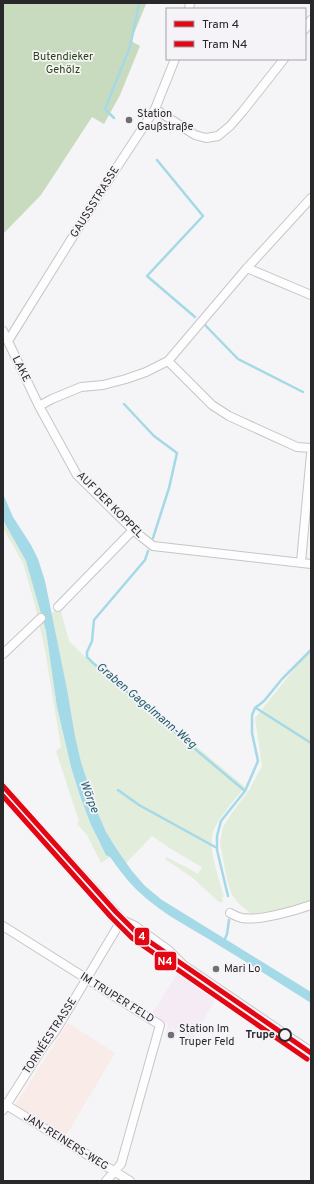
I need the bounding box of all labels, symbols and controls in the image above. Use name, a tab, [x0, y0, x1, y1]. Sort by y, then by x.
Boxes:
legend	[166, 8, 306, 60]
text: Tram 4	[202, 17, 239, 33]
text: Tram N4	[202, 37, 248, 53]
park label: Butendieker Gehölz	[33, 50, 94, 77]
place label: Station Gaußstraße	[137, 107, 193, 134]
marker: Station Gaußstraße	[124, 115, 134, 125]
street label: GAUSSSTRASSE	[67, 164, 123, 240]
street label: LAKE	[9, 354, 33, 384]
street label: AUF DER KOPPEL	[74, 469, 146, 541]
water label: Graben Gagelmann-Weg	[93, 659, 200, 753]
water label: Wörpe	[76, 779, 103, 816]
line badge: 4	[134, 927, 150, 946]
text: 4	[138, 930, 146, 944]
line badge: N4	[154, 951, 177, 971]
text: N4	[158, 955, 172, 969]
place label: Mari Lo	[224, 962, 260, 976]
marker: Mari Lo	[211, 964, 221, 974]
street label: IM TRUPER FELD	[77, 970, 157, 1026]
street label: TORNÉESTRASSE	[19, 994, 80, 1077]
place label: Station Im Truper Feld	[179, 1022, 234, 1049]
place label: Trupe	[245, 1028, 275, 1042]
marker: Trupe	[278, 1028, 292, 1042]
marker: Station Im Truper Feld	[166, 1030, 176, 1040]
street label: JAN-REINERS-WEG	[21, 1110, 111, 1174]

